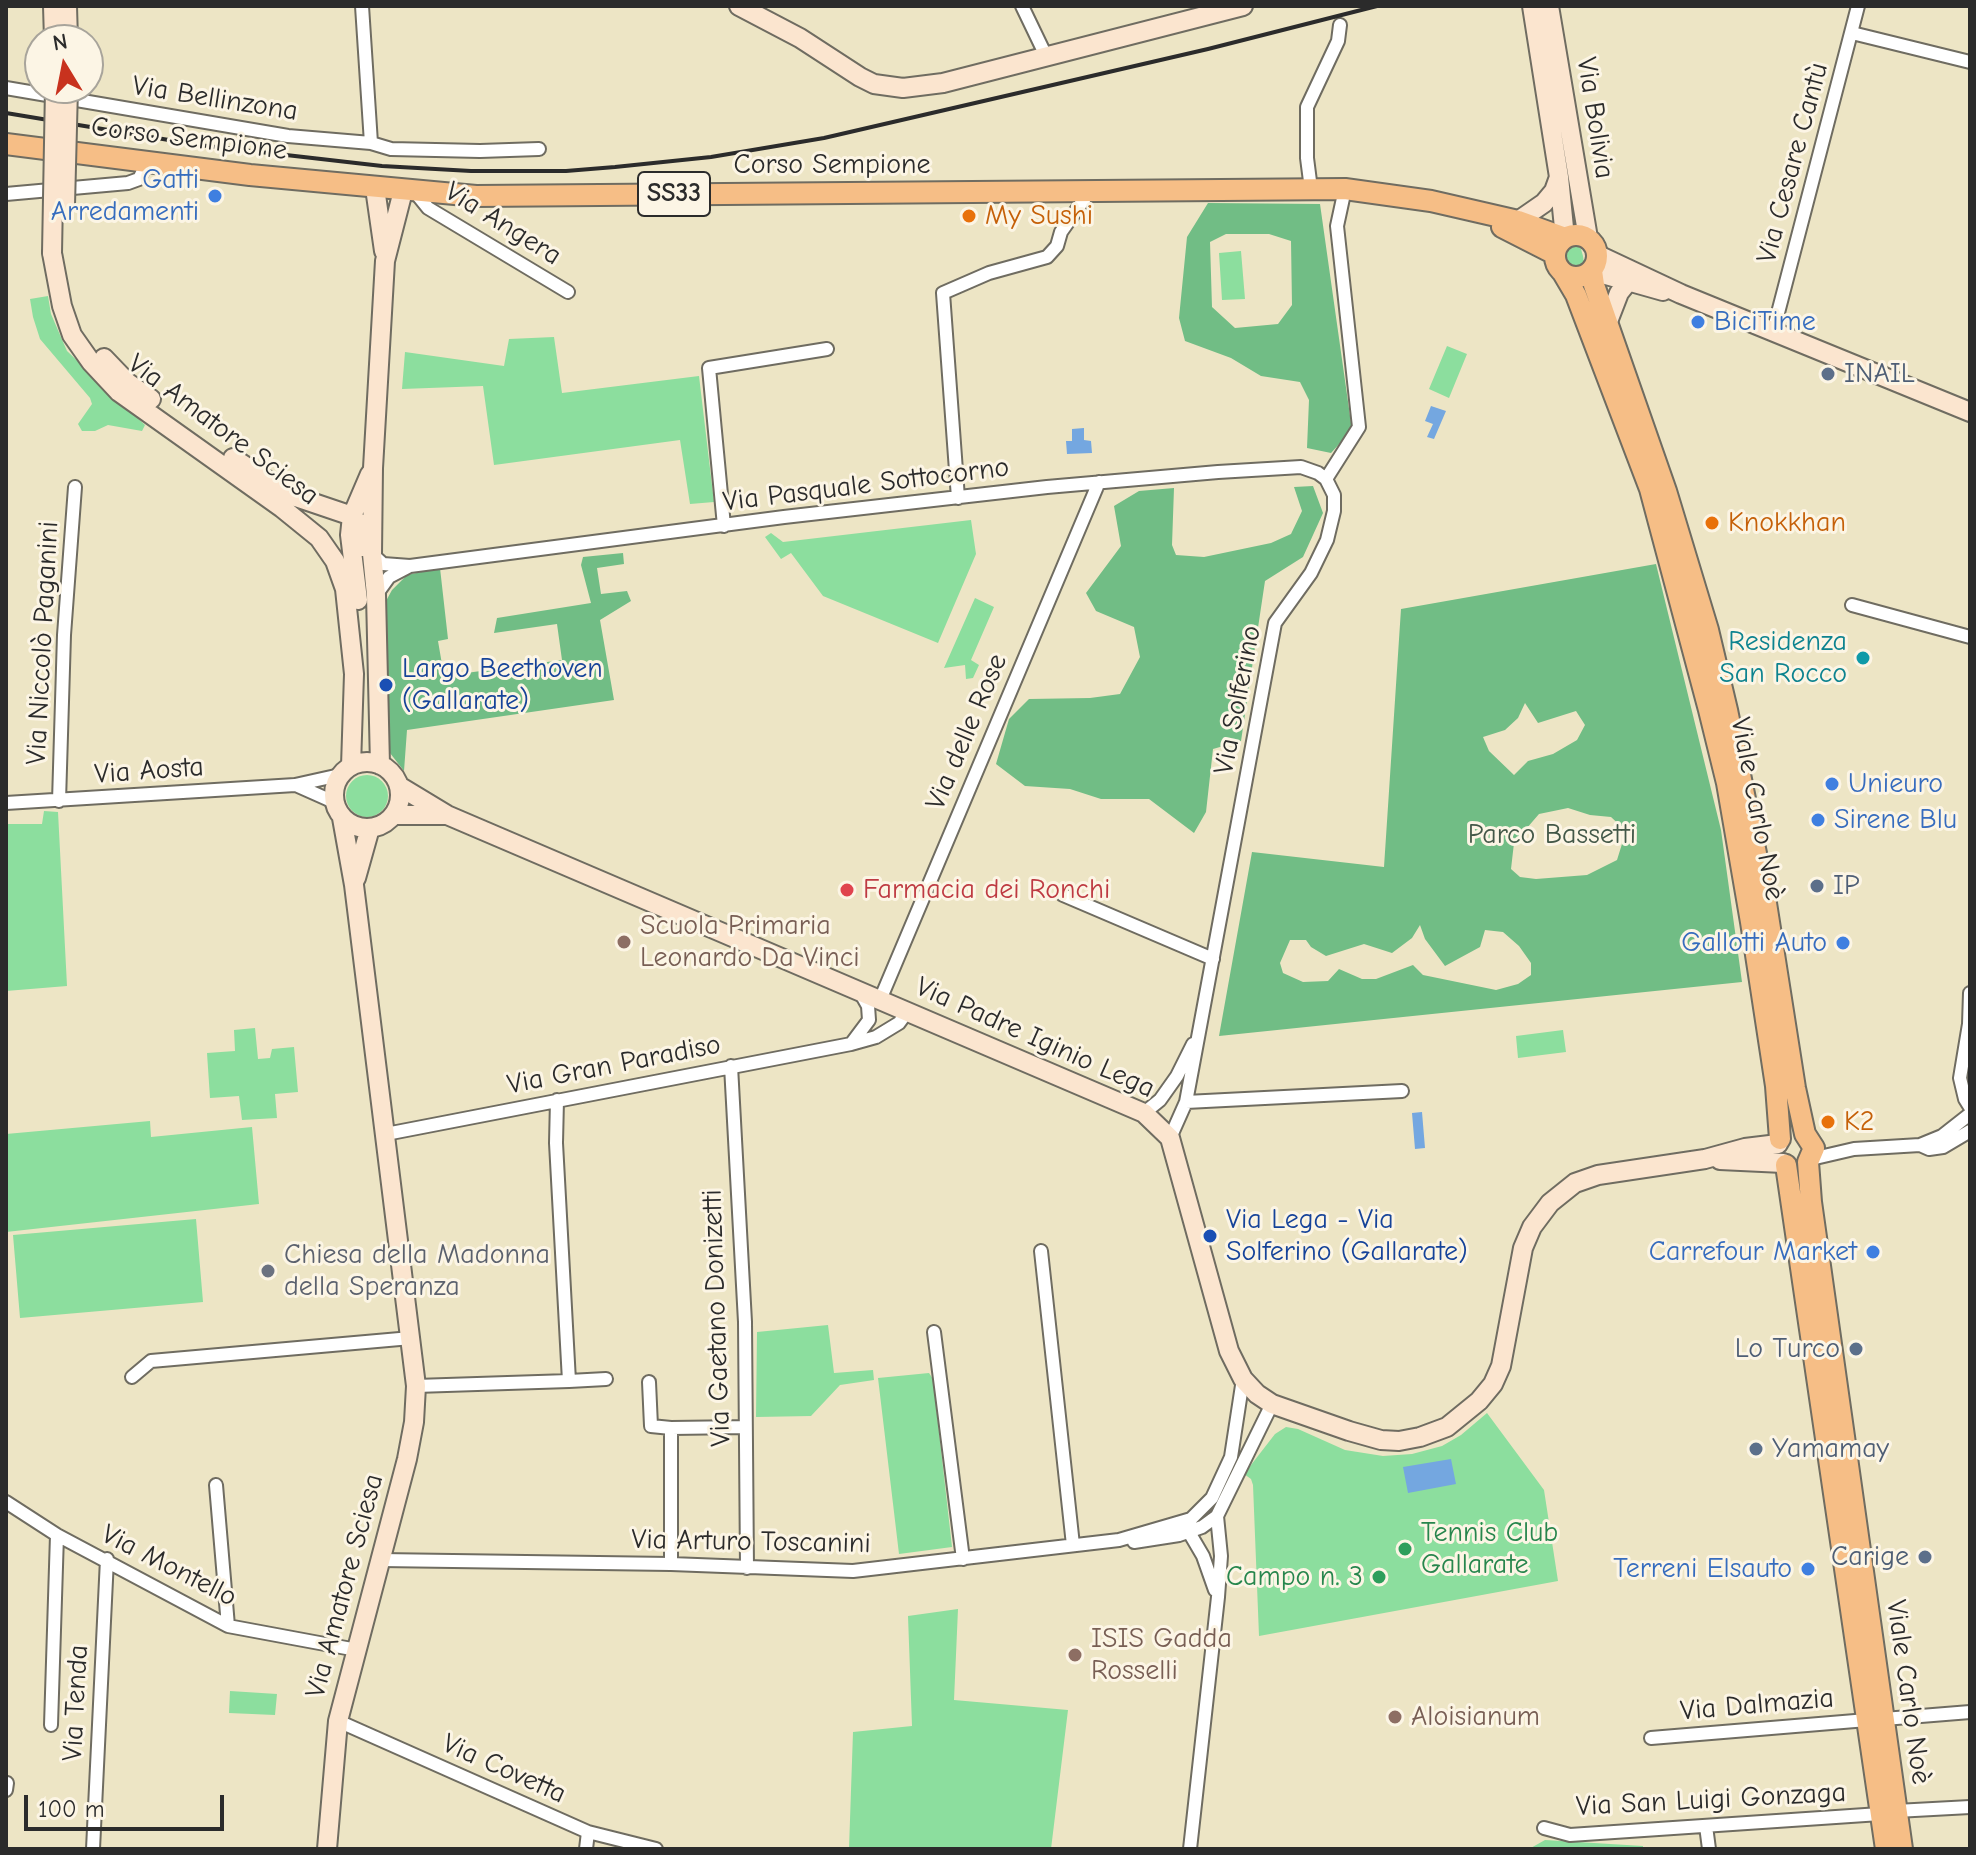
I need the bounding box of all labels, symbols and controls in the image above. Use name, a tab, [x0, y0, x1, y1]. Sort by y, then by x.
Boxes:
north arrow	[24, 24, 104, 104]
text: N	[51, 28, 70, 56]
street label: Via Bolivia	[1569, 55, 1621, 181]
street label: Via Cesare Cantù	[1750, 59, 1836, 267]
street label: Via Bellinzona	[130, 69, 300, 129]
street label: Corso Sempione	[89, 110, 289, 168]
street label: Corso Sempione	[733, 148, 931, 182]
place label: Gatti Arredamenti	[51, 163, 199, 229]
road number: SS33	[638, 172, 710, 216]
street label: Via Angera	[439, 175, 567, 273]
marker: Gatti Arredamenti	[206, 187, 224, 205]
place label: My Sushi	[985, 199, 1093, 233]
marker: My Sushi	[960, 207, 978, 225]
place label: BiciTime	[1714, 305, 1816, 339]
marker: BiciTime	[1689, 313, 1707, 331]
street label: Via Amatore Sciesa	[121, 347, 325, 513]
place label: INAIL	[1844, 357, 1915, 391]
marker: INAIL	[1819, 365, 1837, 383]
street label: Via Pasquale Sottocorno	[721, 451, 1011, 519]
place label: Knokkhan	[1728, 506, 1846, 540]
marker: Knokkhan	[1703, 514, 1721, 532]
street label: Via Niccolò Paganini	[20, 520, 66, 766]
street label: Via Solferino	[1207, 623, 1269, 777]
place label: Residenza San Rocco	[1719, 625, 1847, 691]
street label: Via delle Rose	[919, 649, 1015, 815]
marker: Residenza San Rocco	[1854, 649, 1872, 667]
place label: Largo Beethoven (Gallarate)	[402, 652, 603, 718]
marker: Largo Beethoven (Gallarate)	[377, 676, 395, 694]
street label: Viale Carlo Noè	[1723, 715, 1791, 903]
street label: Via Aosta	[93, 750, 205, 792]
place label: Unieuro	[1848, 767, 1943, 801]
marker: Unieuro	[1823, 775, 1841, 793]
place label: Sirene Blu	[1834, 803, 1957, 837]
marker: Sirene Blu	[1809, 811, 1827, 829]
park label: Parco Bassetti	[1468, 818, 1636, 852]
place label: IP	[1833, 869, 1860, 903]
place label: Farmacia dei Ronchi	[863, 873, 1110, 907]
marker: IP	[1808, 877, 1826, 895]
marker: Farmacia dei Ronchi	[838, 881, 856, 899]
place label: Scuola Primaria Leonardo Da Vinci	[640, 909, 860, 975]
place label: Gallotti Auto	[1681, 926, 1827, 960]
marker: Scuola Primaria Leonardo Da Vinci	[615, 933, 633, 951]
marker: Gallotti Auto	[1834, 934, 1852, 952]
street label: Via Padre Iginio Lega	[910, 970, 1160, 1106]
street label: Via Gran Paradiso	[504, 1028, 724, 1102]
place label: K2	[1844, 1105, 1874, 1139]
marker: K2	[1819, 1113, 1837, 1131]
street label: Via Gaetano Donizetti	[696, 1189, 738, 1447]
place label: Via Lega - Via Solferino (Gallarate)	[1226, 1203, 1468, 1269]
marker: Via Lega - Via Solferino (Gallarate)	[1201, 1227, 1219, 1245]
place label: Carrefour Market	[1649, 1235, 1857, 1269]
place label: Chiesa della Madonna della Speranza	[284, 1238, 550, 1304]
marker: Carrefour Market	[1864, 1243, 1882, 1261]
marker: Chiesa della Madonna della Speranza	[259, 1262, 277, 1280]
place label: Lo Turco	[1735, 1332, 1840, 1366]
marker: Lo Turco	[1847, 1340, 1865, 1358]
place label: Yamamay	[1772, 1432, 1889, 1466]
marker: Yamamay	[1747, 1440, 1765, 1458]
street label: Via Amatore Sciesa	[299, 1470, 391, 1702]
place label: Tennis Club Gallarate	[1421, 1516, 1558, 1582]
street label: Via Montello	[96, 1518, 242, 1614]
street label: Via Arturo Toscanini	[631, 1523, 871, 1561]
marker: Tennis Club Gallarate	[1396, 1540, 1414, 1558]
place label: Carige	[1831, 1540, 1909, 1574]
marker: Carige	[1916, 1548, 1934, 1566]
place label: Terreni Elsauto	[1613, 1552, 1792, 1586]
place label: Campo n. 3	[1226, 1560, 1363, 1594]
marker: Terreni Elsauto	[1799, 1560, 1817, 1578]
marker: Campo n. 3	[1370, 1568, 1388, 1586]
street label: Viale Carlo Noè	[1878, 1598, 1938, 1786]
place label: ISIS Gadda Rosselli	[1091, 1622, 1232, 1688]
street label: Via Tenda	[56, 1644, 96, 1762]
marker: ISIS Gadda Rosselli	[1066, 1646, 1084, 1664]
street label: Via Dalmazia	[1679, 1682, 1835, 1728]
place label: Aloisianum	[1411, 1700, 1540, 1734]
marker: Aloisianum	[1386, 1708, 1404, 1726]
street label: Via Covetta	[437, 1727, 571, 1811]
street label: Via San Luigi Gonzaga	[1575, 1776, 1847, 1824]
scale bar	[28, 1779, 228, 1829]
text: 100 m	[38, 1795, 105, 1823]

